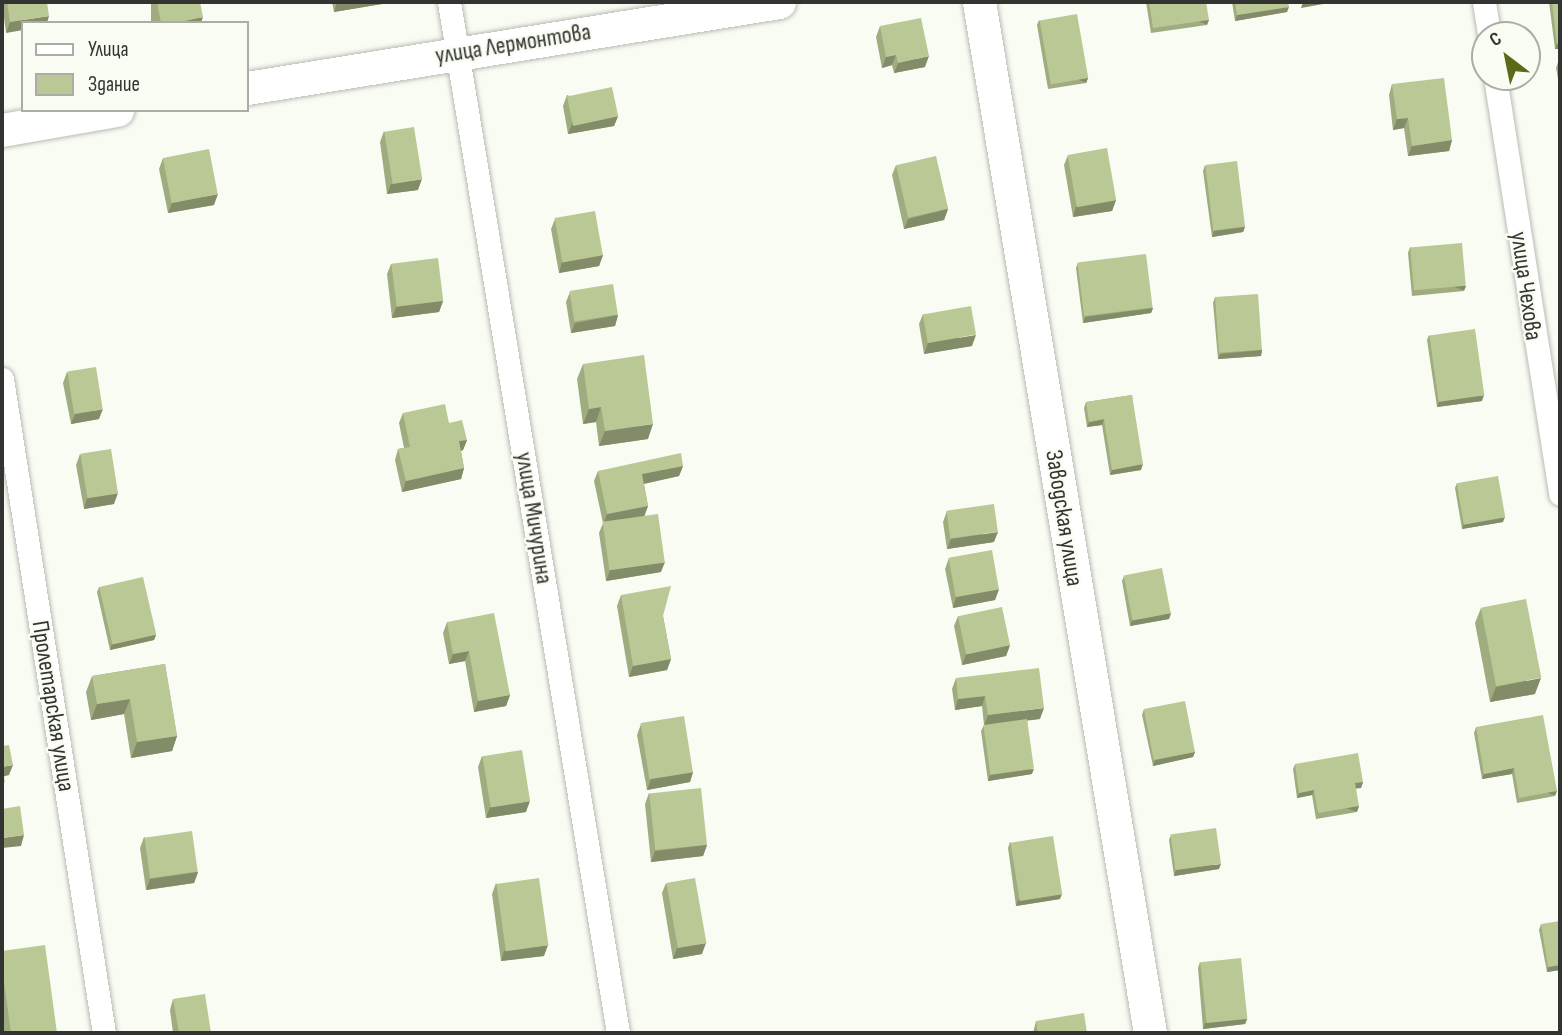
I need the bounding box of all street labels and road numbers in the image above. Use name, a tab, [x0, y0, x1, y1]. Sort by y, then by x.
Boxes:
street label: улица Лермонтова	[433, 17, 593, 71]
street label: улица Чехова	[1504, 230, 1548, 342]
street label: Заводская улица	[1039, 448, 1089, 588]
street label: улица Мичурина	[509, 450, 559, 586]
street label: Пролетарская улица	[25, 619, 81, 793]

